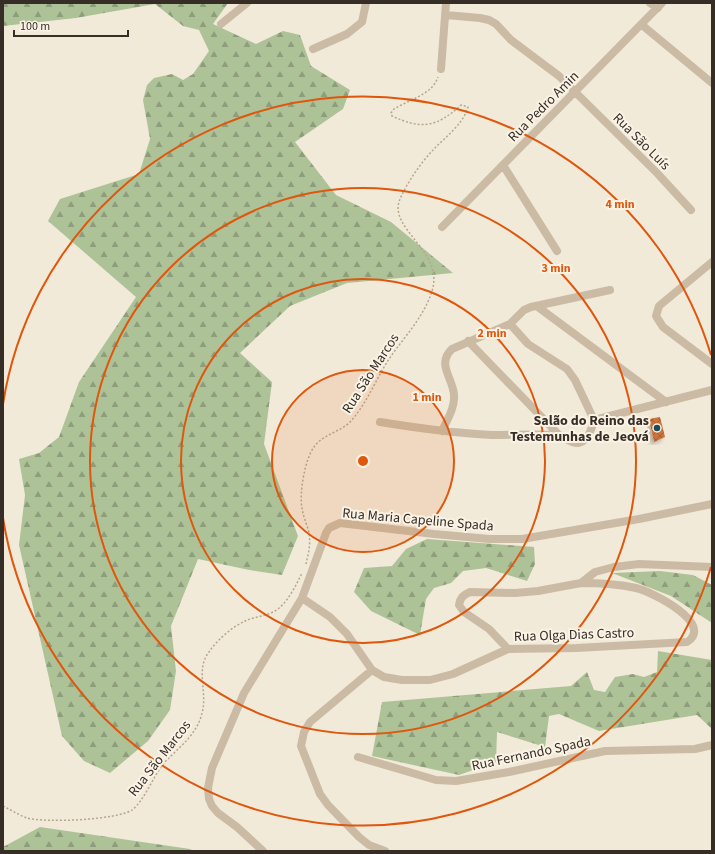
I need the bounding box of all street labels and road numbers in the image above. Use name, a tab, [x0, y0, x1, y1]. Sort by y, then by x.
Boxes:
street label: Rua Pedro Amin	[504, 67, 584, 147]
street label: Rua São Luís	[608, 108, 675, 175]
street label: Rua São Marcos	[337, 329, 404, 417]
street label: Rua Maria Capeline Spada	[341, 503, 494, 537]
street label: Rua Olga Dias Castro	[513, 623, 635, 647]
street label: Rua São Marcos	[124, 716, 196, 801]
street label: Rua Fernando Spada	[470, 732, 593, 776]

